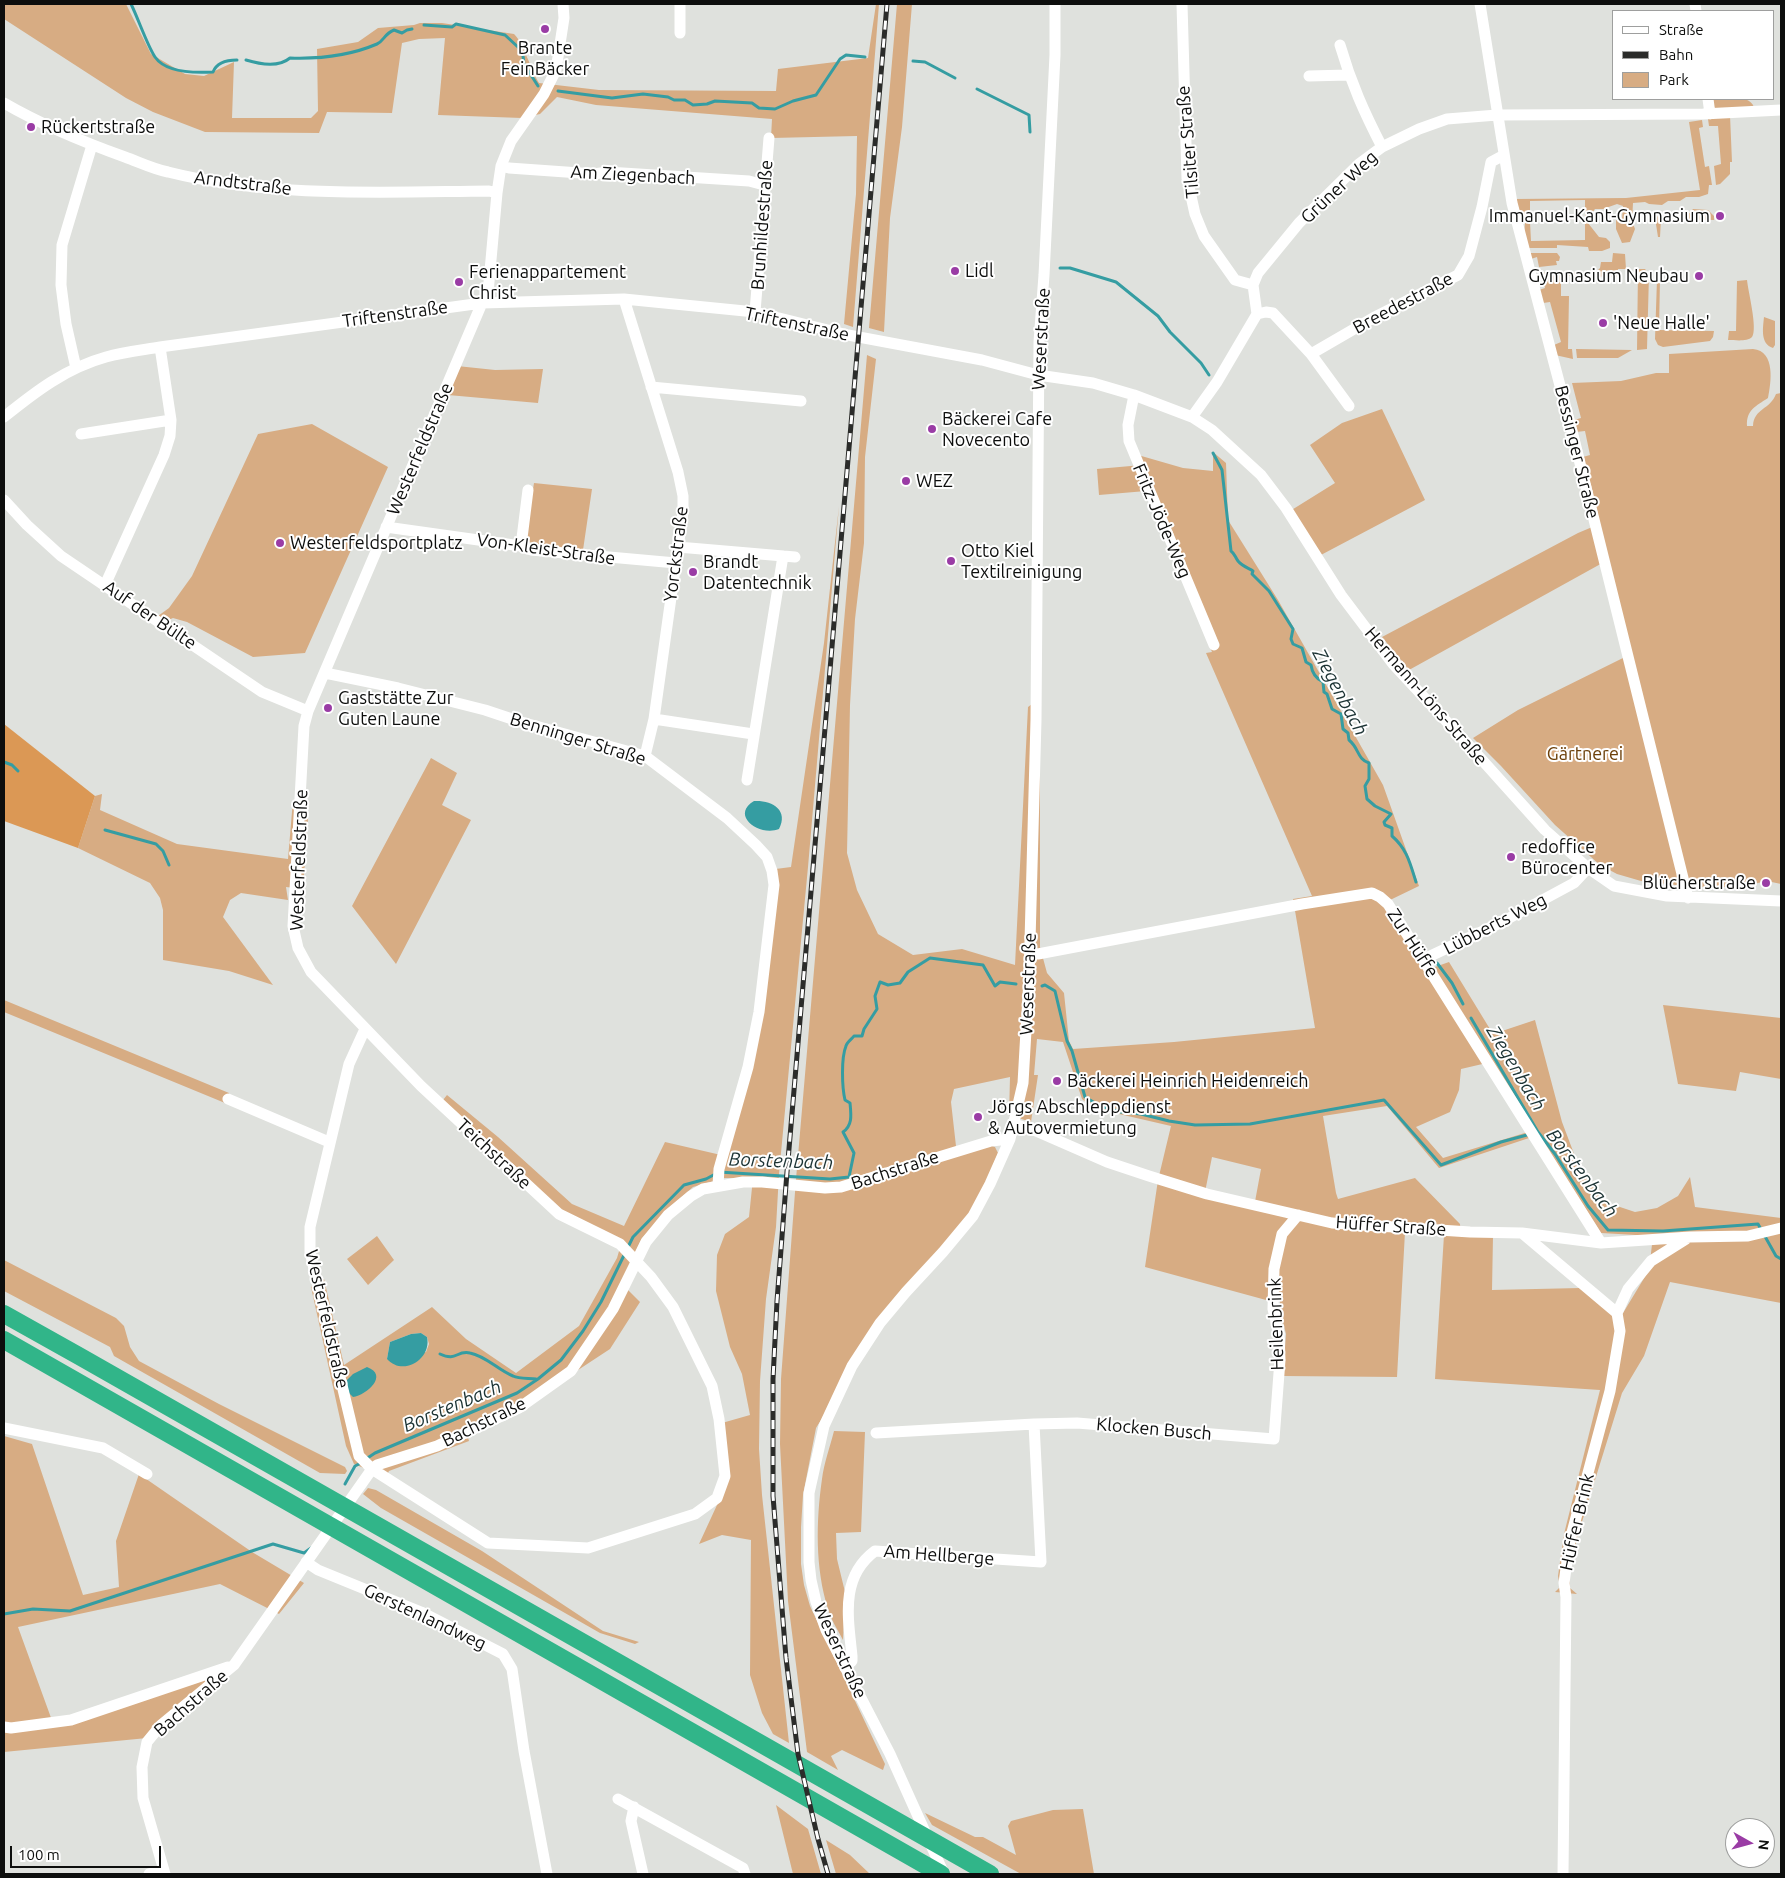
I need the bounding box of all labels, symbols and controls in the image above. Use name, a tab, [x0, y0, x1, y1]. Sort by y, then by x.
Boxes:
legend	[1612, 10, 1775, 100]
text: Straße	[1659, 21, 1703, 38]
marker: Brante FeinBäcker	[539, 23, 551, 35]
place label: Brante FeinBäcker	[501, 37, 589, 80]
text: Bahn	[1659, 46, 1693, 63]
text: Park	[1659, 71, 1689, 88]
street label: Tilsiter Straße	[1172, 85, 1204, 199]
place label: Rückertstraße	[41, 116, 155, 138]
marker: Rückertstraße	[25, 121, 37, 133]
street label: Grüner Weg	[1296, 146, 1382, 228]
street label: Brunhildestraße	[747, 159, 777, 291]
street label: Am Ziegenbach	[570, 161, 696, 189]
street label: Arndtstraße	[193, 166, 293, 200]
place label: Immanuel-Kant-Gymnasium	[1489, 205, 1710, 227]
marker: Immanuel-Kant-Gymnasium	[1714, 210, 1726, 222]
place label: Lidl	[965, 260, 994, 282]
place label: Ferienappartement Christ	[469, 261, 626, 304]
marker: Lidl	[949, 265, 961, 277]
place label: Gymnasium Neubau	[1528, 265, 1689, 287]
street label: Breedestraße	[1349, 268, 1457, 338]
marker: Gymnasium Neubau	[1693, 270, 1705, 282]
marker: Ferienappartement Christ	[453, 276, 465, 288]
street label: Weserstraße	[1028, 287, 1054, 391]
street label: Triftenstraße	[341, 296, 449, 332]
street label: Triftenstraße	[743, 302, 851, 346]
place label: 'Neue Halle'	[1613, 312, 1710, 334]
marker: 'Neue Halle'	[1597, 317, 1609, 329]
street label: Westerfeldstraße	[382, 380, 458, 518]
street label: Bessinger Straße	[1550, 383, 1604, 521]
place label: Bäckerei Cafe Novecento	[942, 408, 1052, 450]
marker: Bäckerei Cafe Novecento	[926, 423, 938, 435]
street label: Fritz-Jöde-Weg	[1128, 460, 1196, 582]
place label: WEZ	[916, 470, 953, 492]
marker: WEZ	[900, 475, 912, 487]
street label: Yorckstraße	[659, 505, 693, 603]
street label: Von-Kleist-Straße	[475, 529, 617, 569]
place label: Westerfeldsportplatz	[290, 532, 463, 554]
marker: Westerfeldsportplatz	[274, 537, 286, 549]
place label: Otto Kiel Textilreinigung	[961, 540, 1082, 582]
place label: Brandt Datentechnik	[703, 551, 812, 594]
marker: Otto Kiel Textilreinigung	[945, 555, 957, 567]
marker: Brandt Datentechnik	[687, 566, 699, 578]
street label: Auf der Bülte	[99, 576, 201, 654]
street label: Hermann-Löns-Straße	[1360, 622, 1492, 770]
water label: Ziegenbach	[1308, 644, 1372, 740]
place label: Gaststätte Zur Guten Laune	[338, 687, 454, 730]
marker: Gaststätte Zur Guten Laune	[322, 702, 334, 714]
street label: Benninger Straße	[507, 708, 649, 770]
park label: Gärtnerei	[1547, 743, 1623, 765]
street label: Westerfeldstraße	[286, 789, 312, 931]
place label: redoffice Bürocenter	[1521, 836, 1612, 879]
marker: redoffice Bürocenter	[1505, 851, 1517, 863]
place label: Blücherstraße	[1642, 872, 1756, 894]
marker: Blücherstraße	[1760, 877, 1772, 889]
street label: Lübberts Weg	[1440, 889, 1550, 959]
street label: Zur Hüffe	[1383, 905, 1443, 981]
street label: Weserstraße	[1015, 932, 1041, 1036]
water label: Ziegenbach	[1482, 1021, 1550, 1115]
place label: Bäckerei Heinrich Heidenreich	[1067, 1070, 1308, 1092]
marker: Bäckerei Heinrich Heidenreich	[1051, 1075, 1063, 1087]
place label: Jörgs Abschleppdienst & Autovermietung	[988, 1096, 1171, 1138]
marker: Jörgs Abschleppdienst & Autovermietung	[972, 1111, 984, 1123]
street label: Teichstraße	[452, 1114, 536, 1194]
water label: Borstenbach	[1541, 1124, 1623, 1222]
street label: Bachstraße	[848, 1146, 942, 1194]
water label: Borstenbach	[728, 1148, 834, 1174]
street label: Hüffer Straße	[1335, 1211, 1447, 1241]
street label: Westerfeldstraße	[301, 1248, 353, 1390]
street label: Heilenbrink	[1264, 1277, 1288, 1371]
water label: Borstenbach	[399, 1375, 505, 1437]
street label: Bachstraße	[438, 1392, 530, 1452]
street label: Klocken Busch	[1095, 1413, 1213, 1445]
street label: Hüffer Brink	[1555, 1471, 1599, 1573]
street label: Am Hellberge	[883, 1540, 995, 1570]
street label: Gerstenlandweg	[360, 1579, 490, 1655]
street label: Weserstraße	[809, 1600, 871, 1702]
street label: Bachstraße	[150, 1665, 232, 1741]
north arrow	[1725, 1818, 1775, 1868]
scale bar	[12, 1836, 164, 1868]
text: N	[1755, 1839, 1772, 1851]
text: 100 m	[18, 1846, 60, 1863]

